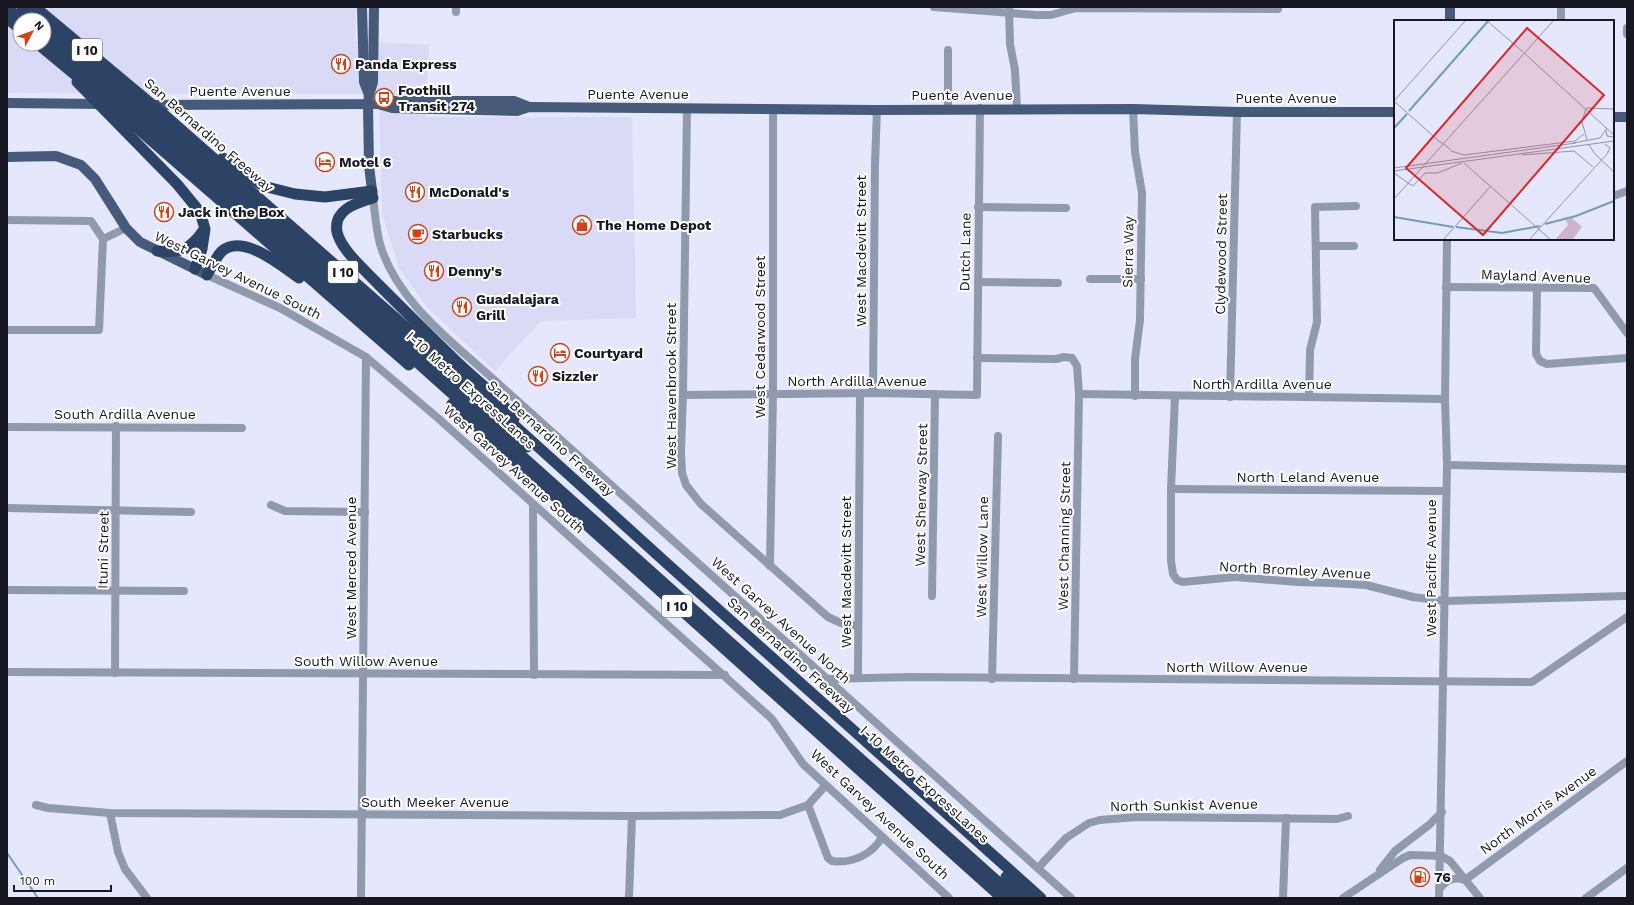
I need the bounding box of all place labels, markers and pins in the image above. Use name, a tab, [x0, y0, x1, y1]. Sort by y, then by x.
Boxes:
restaurant icon: Panda Express	[330, 53, 352, 75]
place label: Panda Express	[355, 56, 457, 72]
place label: Foothill Transit 274	[398, 82, 475, 114]
bus stop icon: Foothill Transit 274	[373, 87, 395, 109]
hotel icon: Motel 6	[314, 151, 336, 173]
place label: Motel 6	[339, 154, 392, 170]
restaurant icon: McDonald's	[404, 181, 426, 203]
place label: McDonald's	[429, 184, 510, 200]
restaurant icon: Jack in the Box	[153, 201, 175, 223]
place label: Jack in the Box	[178, 204, 285, 220]
shop icon: The Home Depot	[571, 214, 593, 236]
place label: The Home Depot	[596, 217, 711, 233]
cafe icon: Starbucks	[407, 223, 429, 245]
place label: Starbucks	[432, 226, 503, 242]
restaurant icon: Denny's	[423, 260, 445, 282]
place label: Denny's	[448, 263, 503, 279]
place label: Guadalajara Grill	[476, 291, 560, 323]
restaurant icon: Guadalajara Grill	[451, 296, 473, 318]
hotel icon: Courtyard	[549, 342, 571, 364]
place label: Courtyard	[574, 345, 643, 361]
restaurant icon: Sizzler	[527, 365, 549, 387]
place label: Sizzler	[552, 368, 598, 384]
fuel station icon: 76	[1409, 866, 1431, 888]
place label: 76	[1434, 869, 1451, 885]

